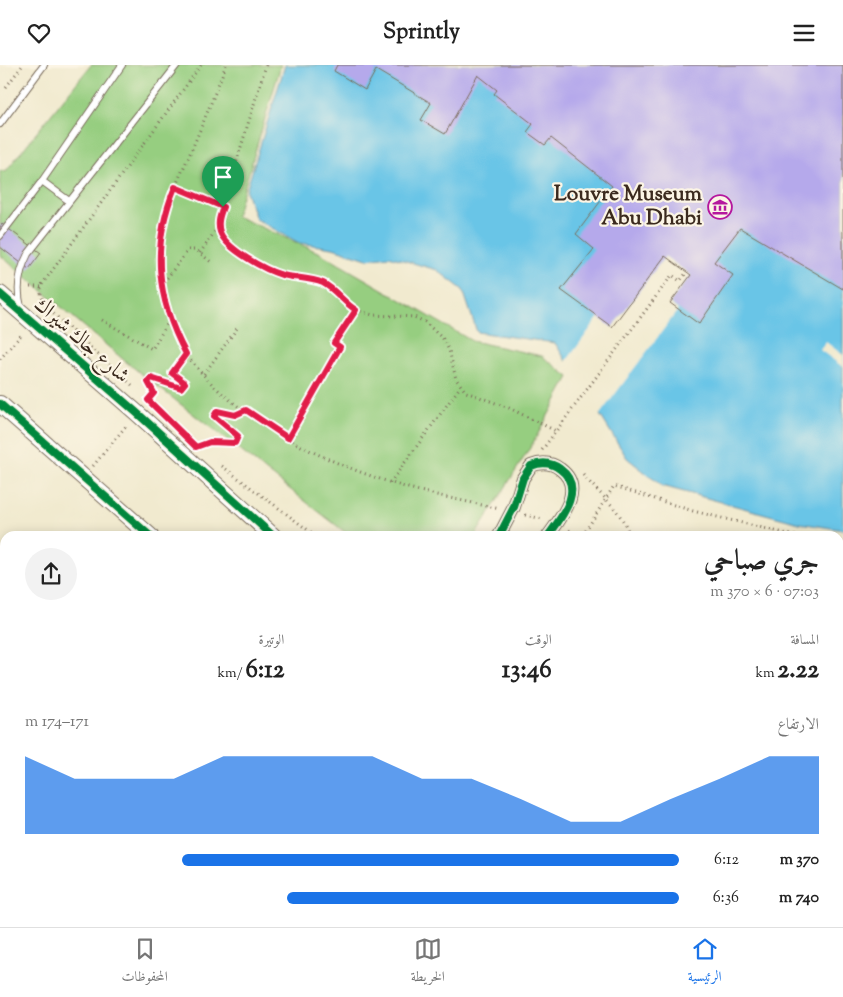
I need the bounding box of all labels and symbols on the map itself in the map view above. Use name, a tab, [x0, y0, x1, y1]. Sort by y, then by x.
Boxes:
pin	[202, 156, 244, 207]
place label: Louvre Museum Abu Dhabi	[554, 180, 703, 234]
museum icon: Louvre Museum Abu Dhabi	[707, 194, 733, 220]
street label: شارع جاك شيراك	[26, 291, 136, 392]

